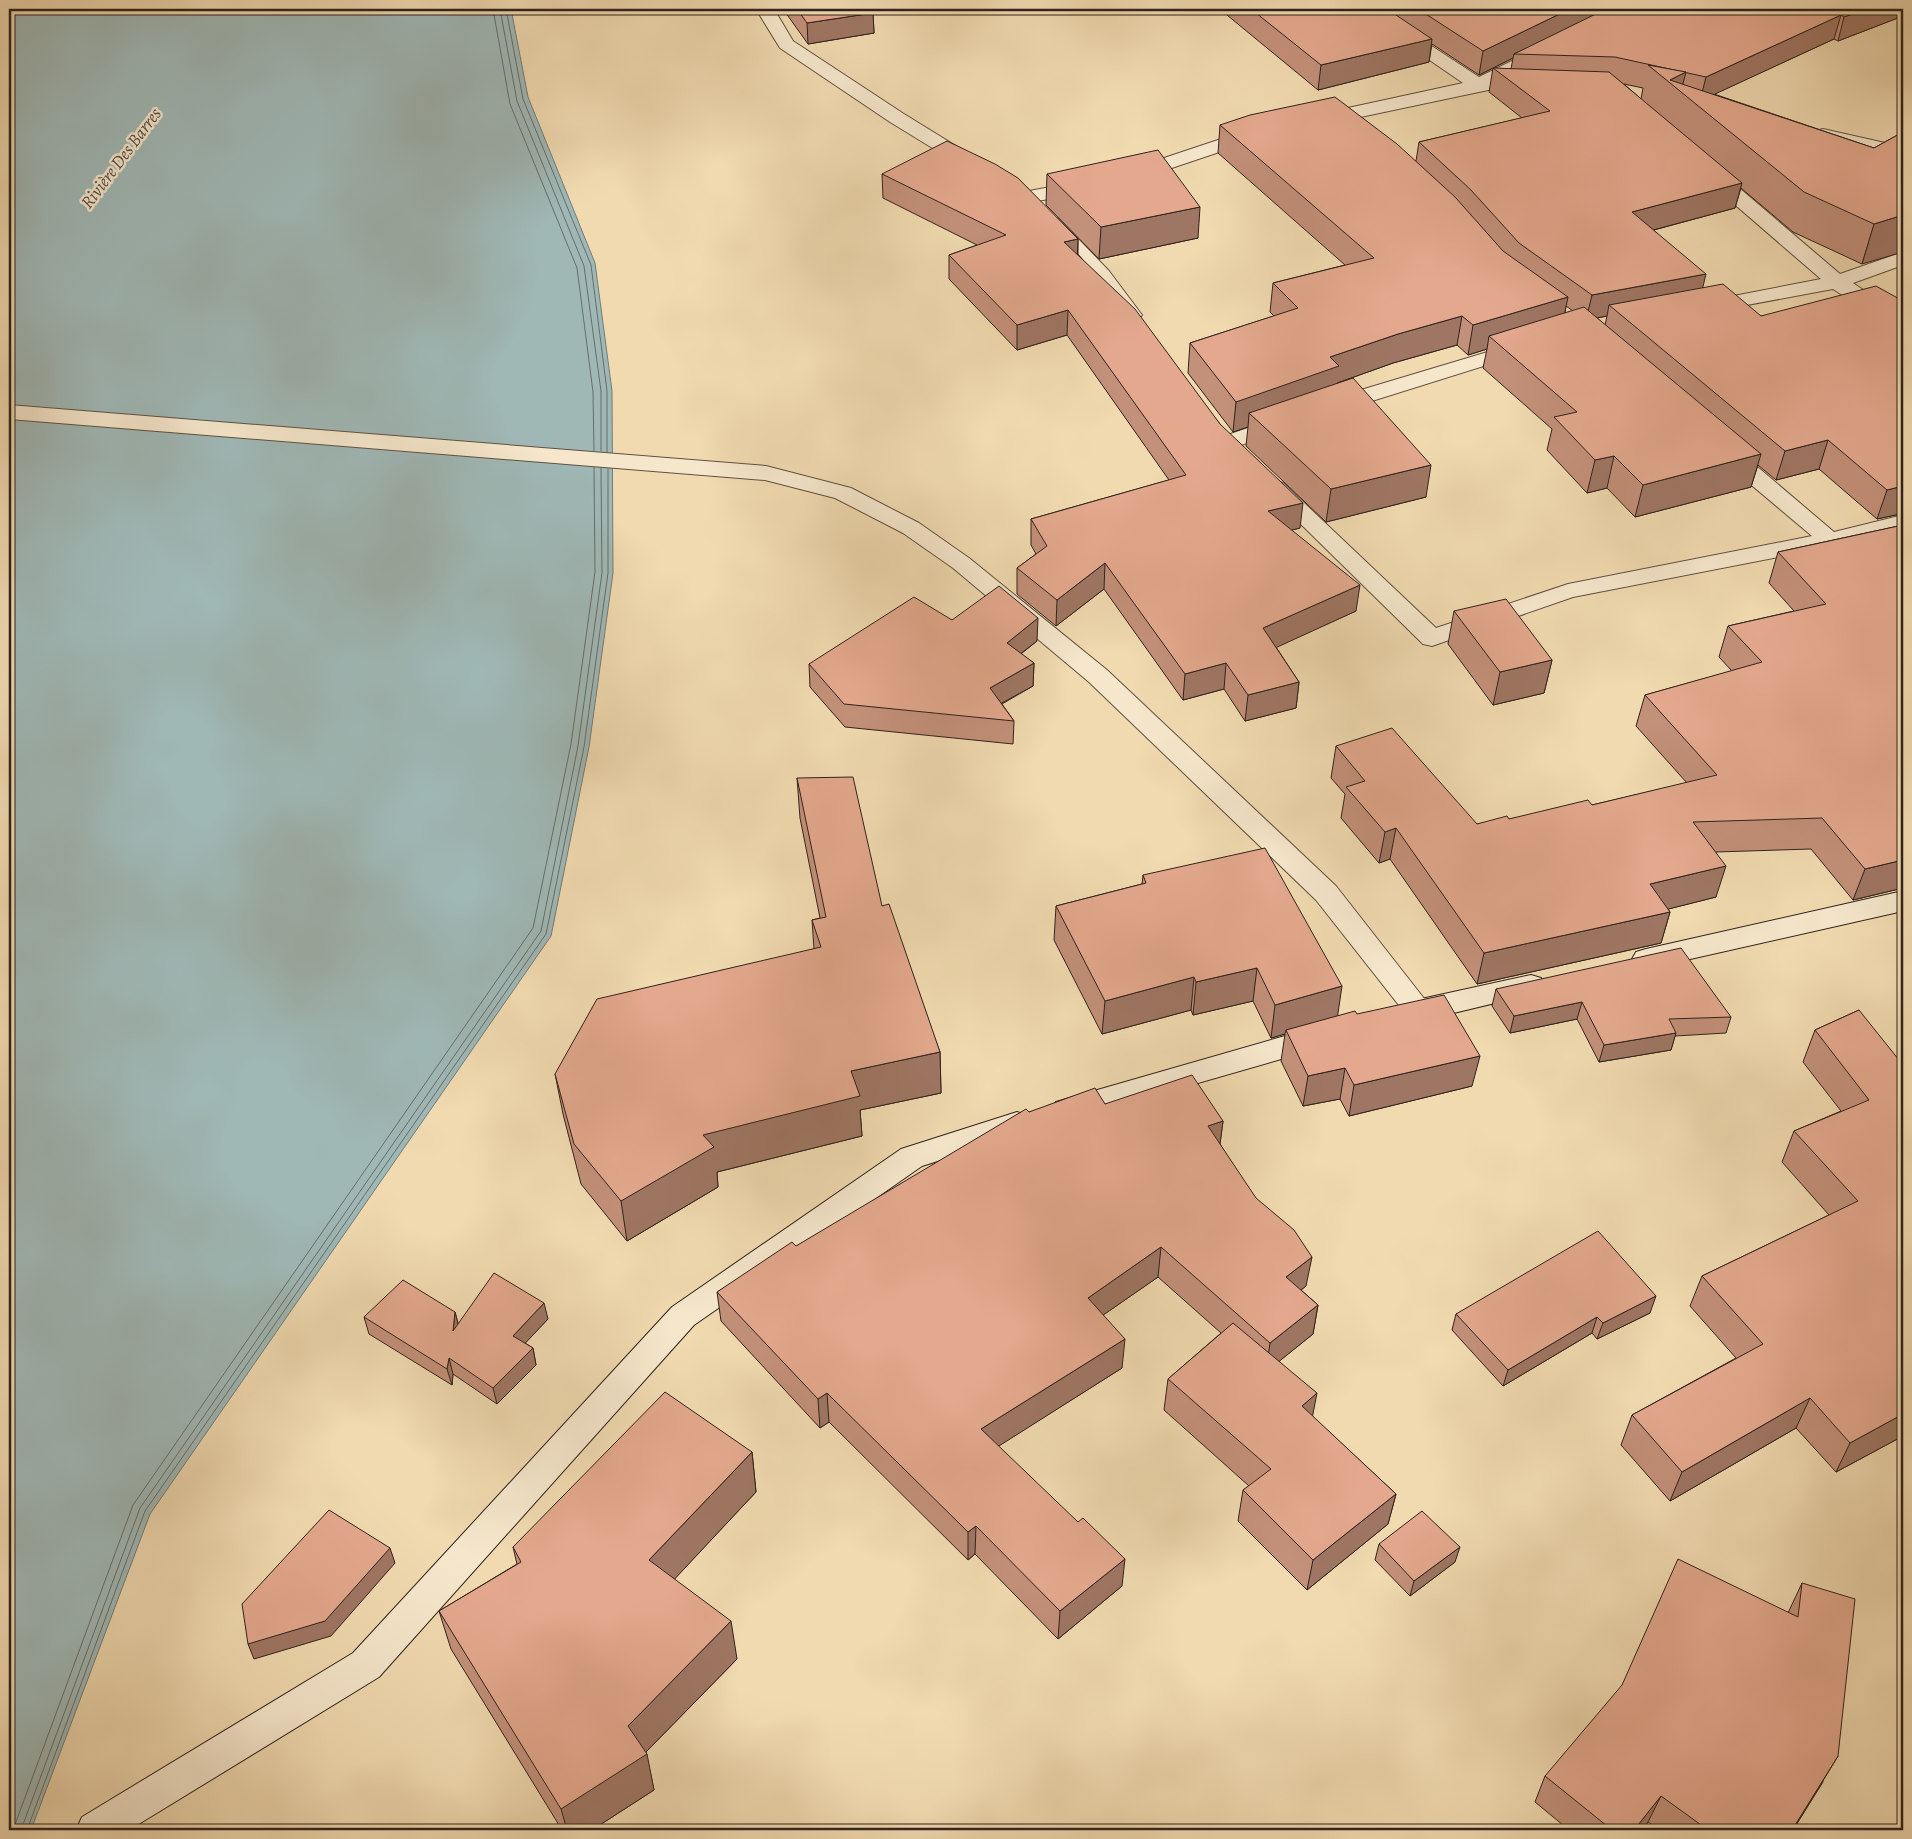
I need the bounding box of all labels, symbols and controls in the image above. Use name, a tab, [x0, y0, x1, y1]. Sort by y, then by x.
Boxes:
water label: Rivière Des Barres	[75, 103, 167, 213]

